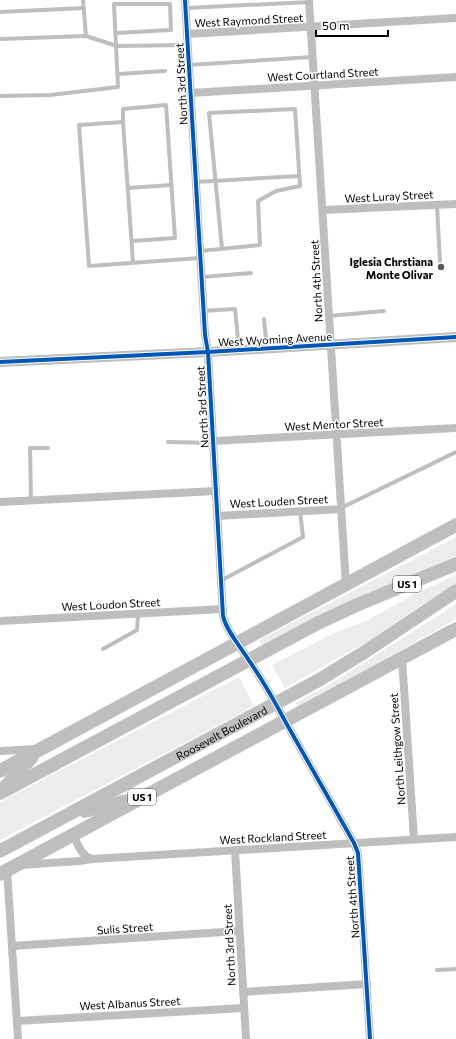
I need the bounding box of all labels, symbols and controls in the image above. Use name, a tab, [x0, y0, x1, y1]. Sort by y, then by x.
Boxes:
street label: West Raymond Street	[194, 11, 304, 29]
scale bar	[316, 12, 388, 38]
text: 50 m	[322, 18, 350, 32]
street label: North 3rd Street	[172, 42, 190, 125]
street label: West Courtland Street	[267, 65, 379, 83]
street label: West Luray Street	[344, 187, 434, 205]
street label: North 4th Street	[307, 239, 325, 323]
place label: Iglesia Chrstiana Monte Olivar	[350, 255, 433, 281]
marker: Iglesia Chrstiana Monte Olivar	[436, 262, 446, 272]
street label: West Wyoming Avenue	[218, 330, 333, 348]
street label: North 3rd Street	[193, 365, 211, 448]
street label: West Mentor Street	[284, 415, 384, 433]
street label: West Louden Street	[229, 492, 329, 510]
road number: US 1	[393, 576, 421, 592]
street label: West Loudon Street	[61, 595, 161, 613]
street label: North Leithgow Street	[387, 692, 407, 805]
street label: Roosevelt Boulevard	[173, 703, 269, 762]
road number: US 1	[128, 789, 156, 805]
street label: West Rockland Street	[219, 828, 327, 846]
street label: North 4th Street	[343, 855, 361, 939]
street label: North 3rd Street	[220, 903, 238, 986]
street label: Sulis Street	[96, 920, 154, 936]
street label: West Albanus Street	[79, 994, 181, 1012]

